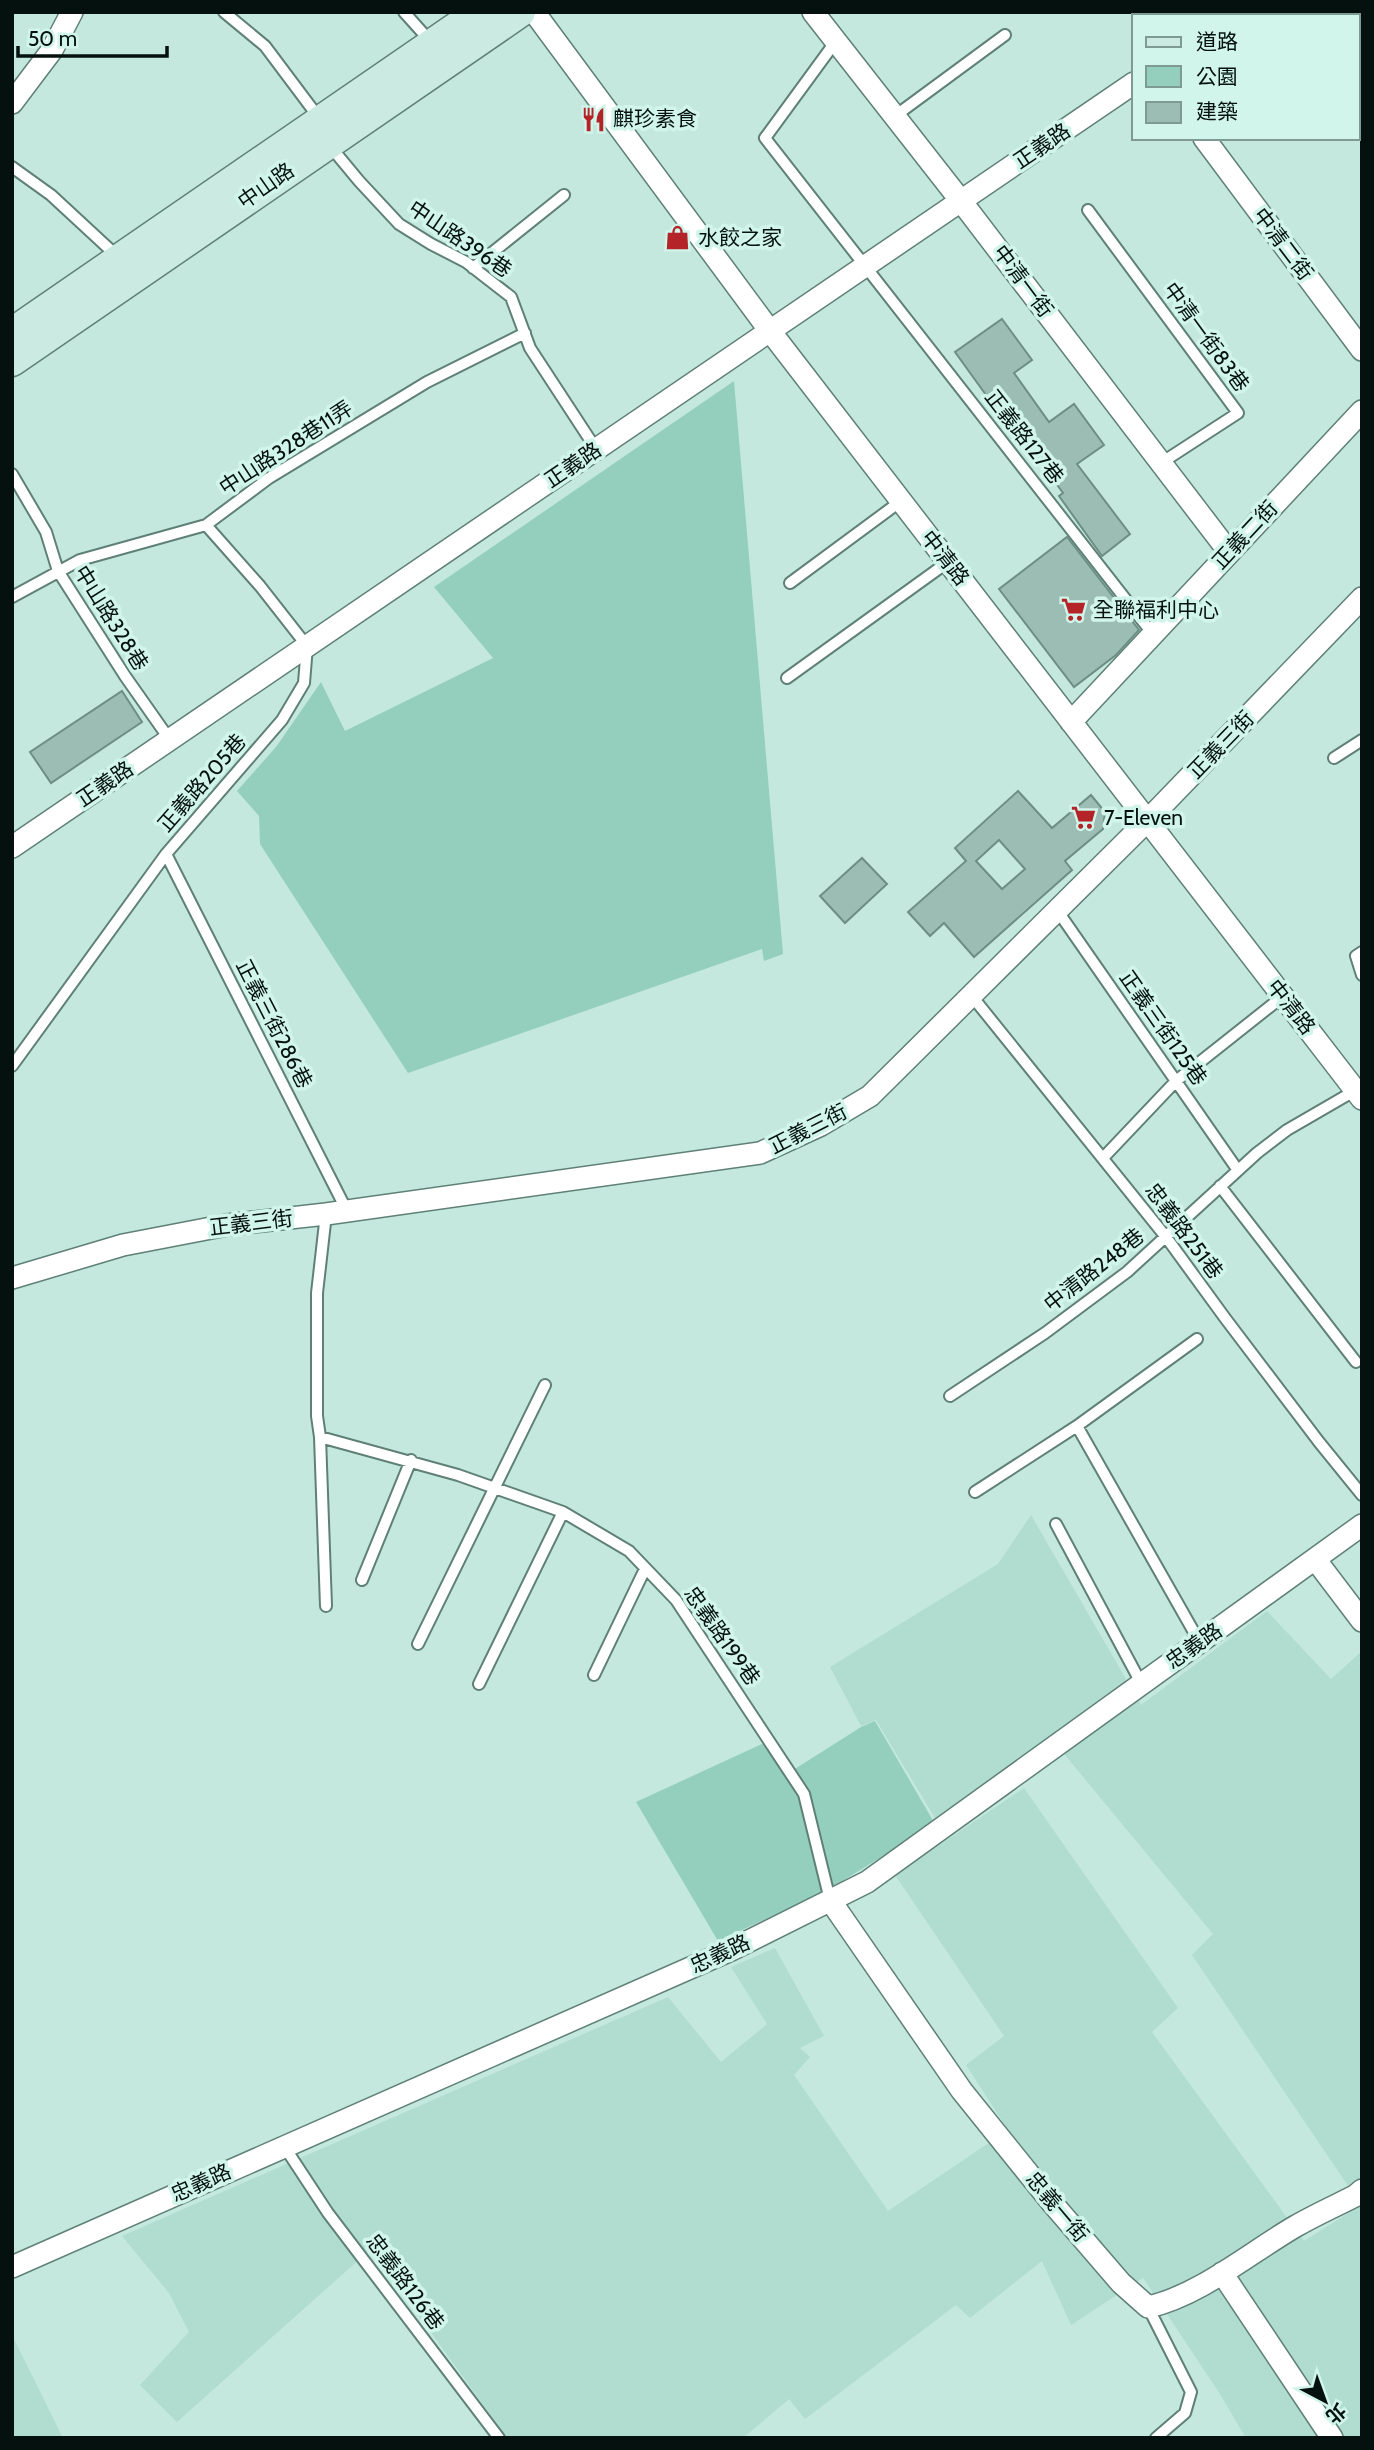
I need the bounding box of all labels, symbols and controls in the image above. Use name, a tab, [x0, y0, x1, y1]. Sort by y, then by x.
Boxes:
scale bar	[18, 14, 166, 58]
legend	[1132, 14, 1360, 140]
text: 50 m	[28, 26, 77, 51]
text: 道路	[1196, 29, 1238, 54]
text: 公園	[1196, 64, 1238, 89]
text: 建築	[1196, 99, 1238, 124]
restaurant icon: 麒珍素食	[579, 105, 607, 133]
place label: 麒珍素食	[613, 106, 697, 131]
street label: 正義路	[1009, 118, 1075, 174]
street label: 中山路	[233, 157, 299, 214]
street label: 中山路396巷	[404, 195, 517, 282]
street label: 中清二街	[1248, 203, 1319, 285]
shop icon: 水餃之家	[664, 224, 692, 252]
place label: 水餃之家	[698, 225, 782, 250]
street label: 中清一街	[988, 240, 1059, 322]
street label: 中清一街83巷	[1158, 277, 1254, 396]
street label: 正義路127巷	[980, 385, 1069, 489]
street label: 中山路328巷11弄	[214, 395, 357, 500]
street label: 正義路	[540, 437, 606, 493]
street label: 正義二街	[1207, 495, 1282, 574]
street label: 中清路	[916, 525, 975, 590]
street label: 中山路328巷	[69, 561, 154, 675]
supermarket icon: 全聯福利中心	[1059, 596, 1087, 624]
place label: 全聯福利中心	[1093, 597, 1219, 622]
street label: 正義三街	[1182, 706, 1259, 784]
street label: 正義路205巷	[152, 729, 251, 837]
street label: 正義路	[72, 756, 138, 812]
supermarket icon: 7-Eleven	[1070, 804, 1098, 832]
place label: 7-Eleven	[1104, 805, 1183, 830]
street label: 正義三街286巷	[231, 955, 318, 1092]
street label: 正義三街125巷	[1115, 966, 1212, 1090]
street label: 中清路	[1262, 974, 1321, 1039]
street label: 正義三街	[765, 1098, 851, 1159]
street label: 忠義路251巷	[1140, 1178, 1228, 1283]
street label: 正義三街	[208, 1205, 294, 1240]
street label: 中清路248巷	[1039, 1223, 1149, 1316]
street label: 忠義路199巷	[679, 1582, 766, 1690]
street label: 忠義路	[1161, 1617, 1227, 1674]
street label: 忠義路	[686, 1929, 754, 1978]
street label: 忠義路	[167, 2158, 235, 2207]
street label: 忠義一街	[1021, 2166, 1094, 2247]
street label: 忠義路126巷	[361, 2229, 450, 2335]
north arrow	[1290, 2366, 1360, 2436]
text: 北	[1321, 2399, 1351, 2428]

